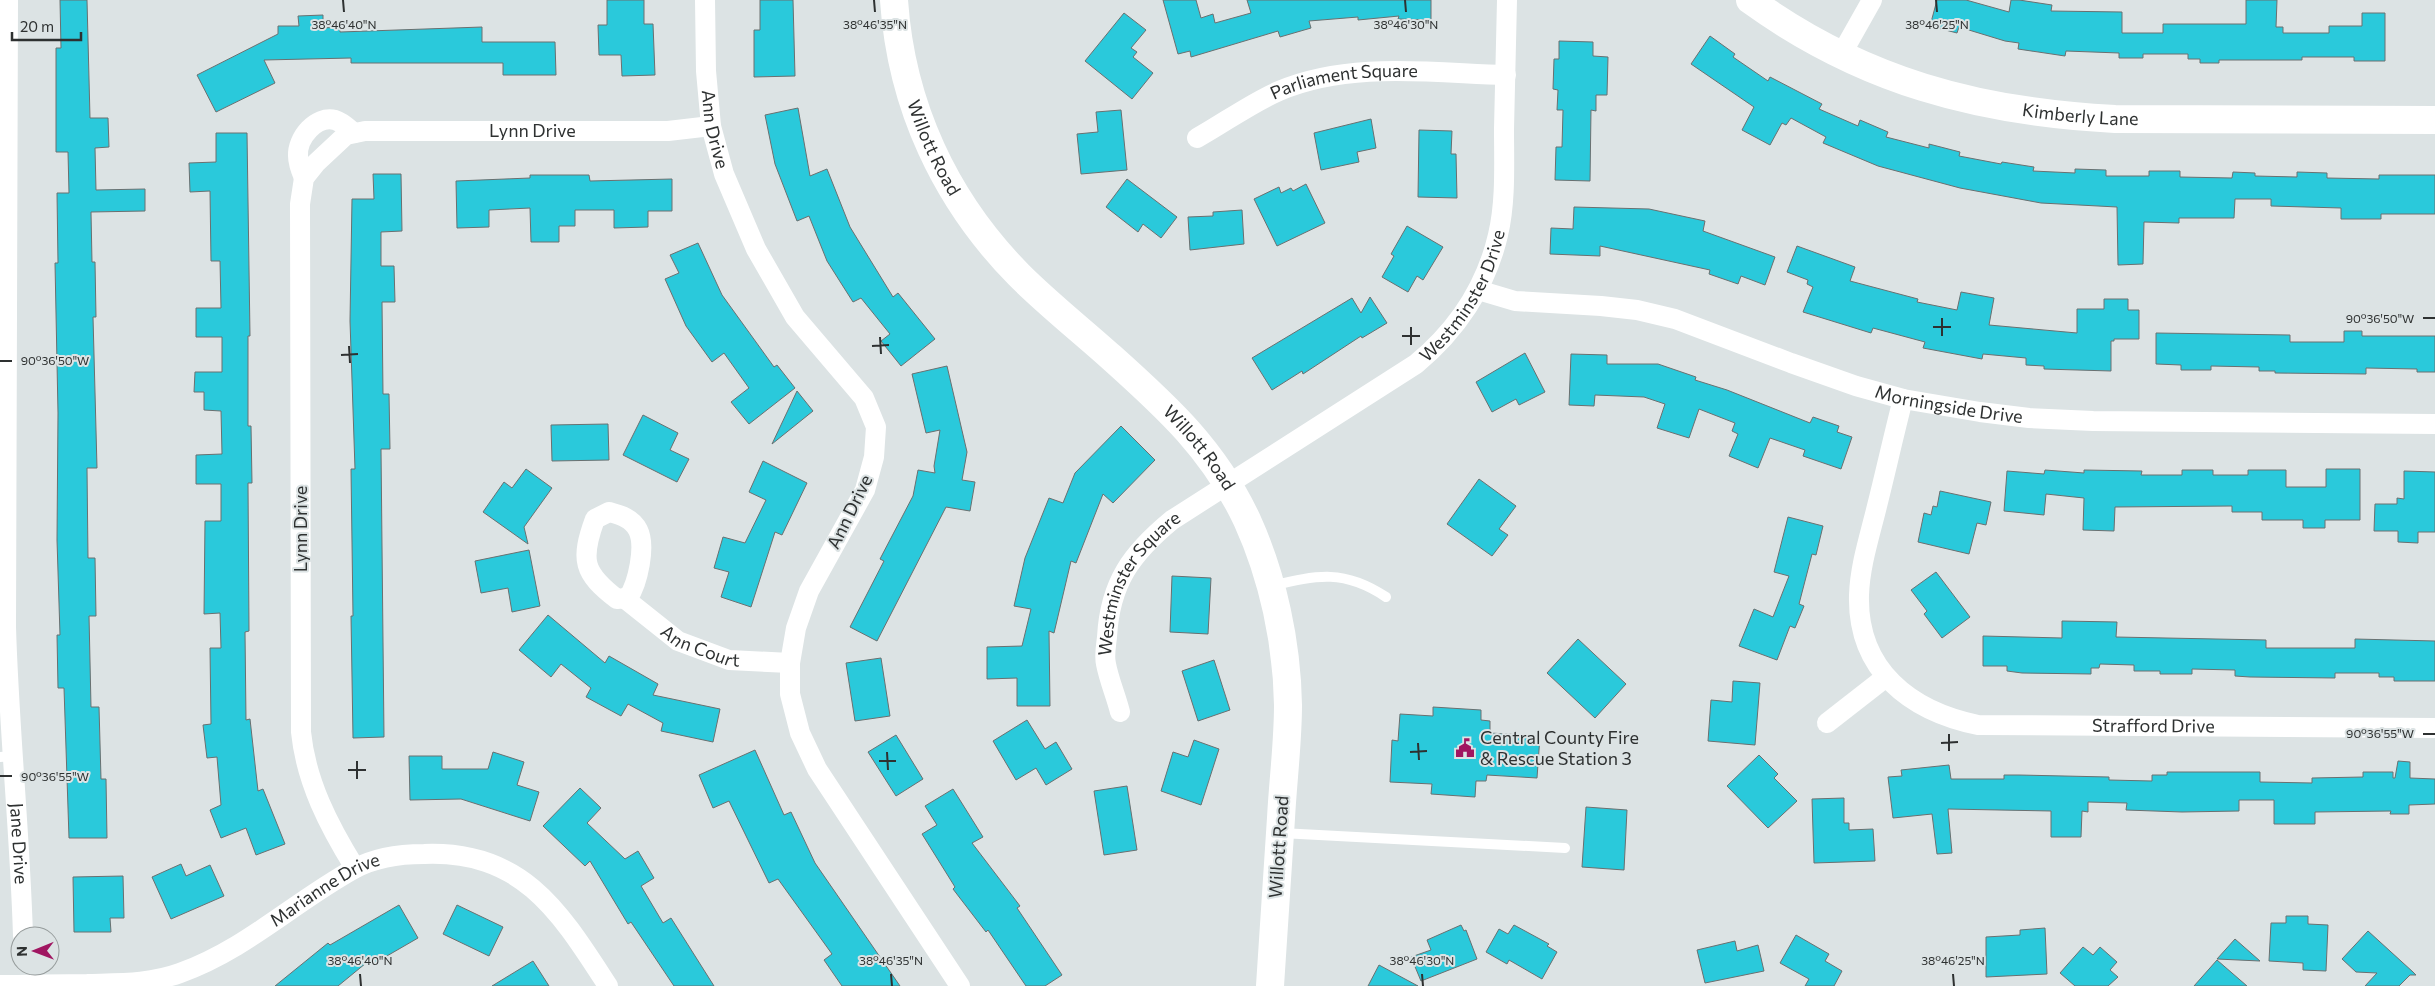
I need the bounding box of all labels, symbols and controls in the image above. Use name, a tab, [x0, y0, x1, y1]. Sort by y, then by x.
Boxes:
scale bar	[12, 10, 81, 42]
text: 20 m	[20, 17, 54, 35]
text: 38°46'40"N	[311, 17, 377, 31]
text: 38°46'35"N	[843, 17, 907, 31]
text: 38°46'30"N	[1374, 17, 1438, 31]
text: 38°46'25"N	[1905, 17, 1969, 31]
street label: Parliament Square	[1266, 59, 1418, 104]
street label: Ann Drive	[698, 89, 734, 171]
street label: Willott Road	[903, 97, 966, 199]
street label: Kimberly Lane	[2021, 98, 2139, 129]
street label: Lynn Drive	[489, 119, 576, 141]
street label: Westminster Drive	[1414, 227, 1509, 366]
text: 90°36'50"W	[2346, 311, 2414, 325]
text: 90°36'50"W	[21, 353, 89, 367]
street label: Morningside Drive	[1873, 380, 2024, 427]
street label: Willott Road	[1159, 400, 1241, 494]
street label: Ann Drive	[822, 471, 877, 552]
street label: Lynn Drive	[289, 486, 311, 572]
street label: Westminster Square	[1093, 506, 1184, 657]
street label: Ann Court	[657, 620, 740, 671]
street label: Strafford Drive	[2092, 714, 2215, 737]
place label: Central County Fire & Rescue Station 3	[1480, 726, 1639, 769]
text: 90°36'55"W	[2346, 726, 2414, 740]
public building icon: Central County Fire & Rescue Station 3	[1454, 737, 1476, 759]
text: 90°36'55"W	[21, 769, 89, 783]
street label: Willott Road	[1263, 795, 1293, 899]
street label: Jane Drive	[6, 802, 33, 885]
street label: Marianne Drive	[265, 848, 382, 931]
north arrow	[10, 926, 60, 976]
text: N	[13, 946, 30, 957]
text: 38°46'40"N	[327, 953, 393, 967]
text: 38°46'35"N	[859, 953, 923, 967]
text: 38°46'30"N	[1390, 953, 1454, 967]
text: 38°46'25"N	[1921, 953, 1985, 967]

